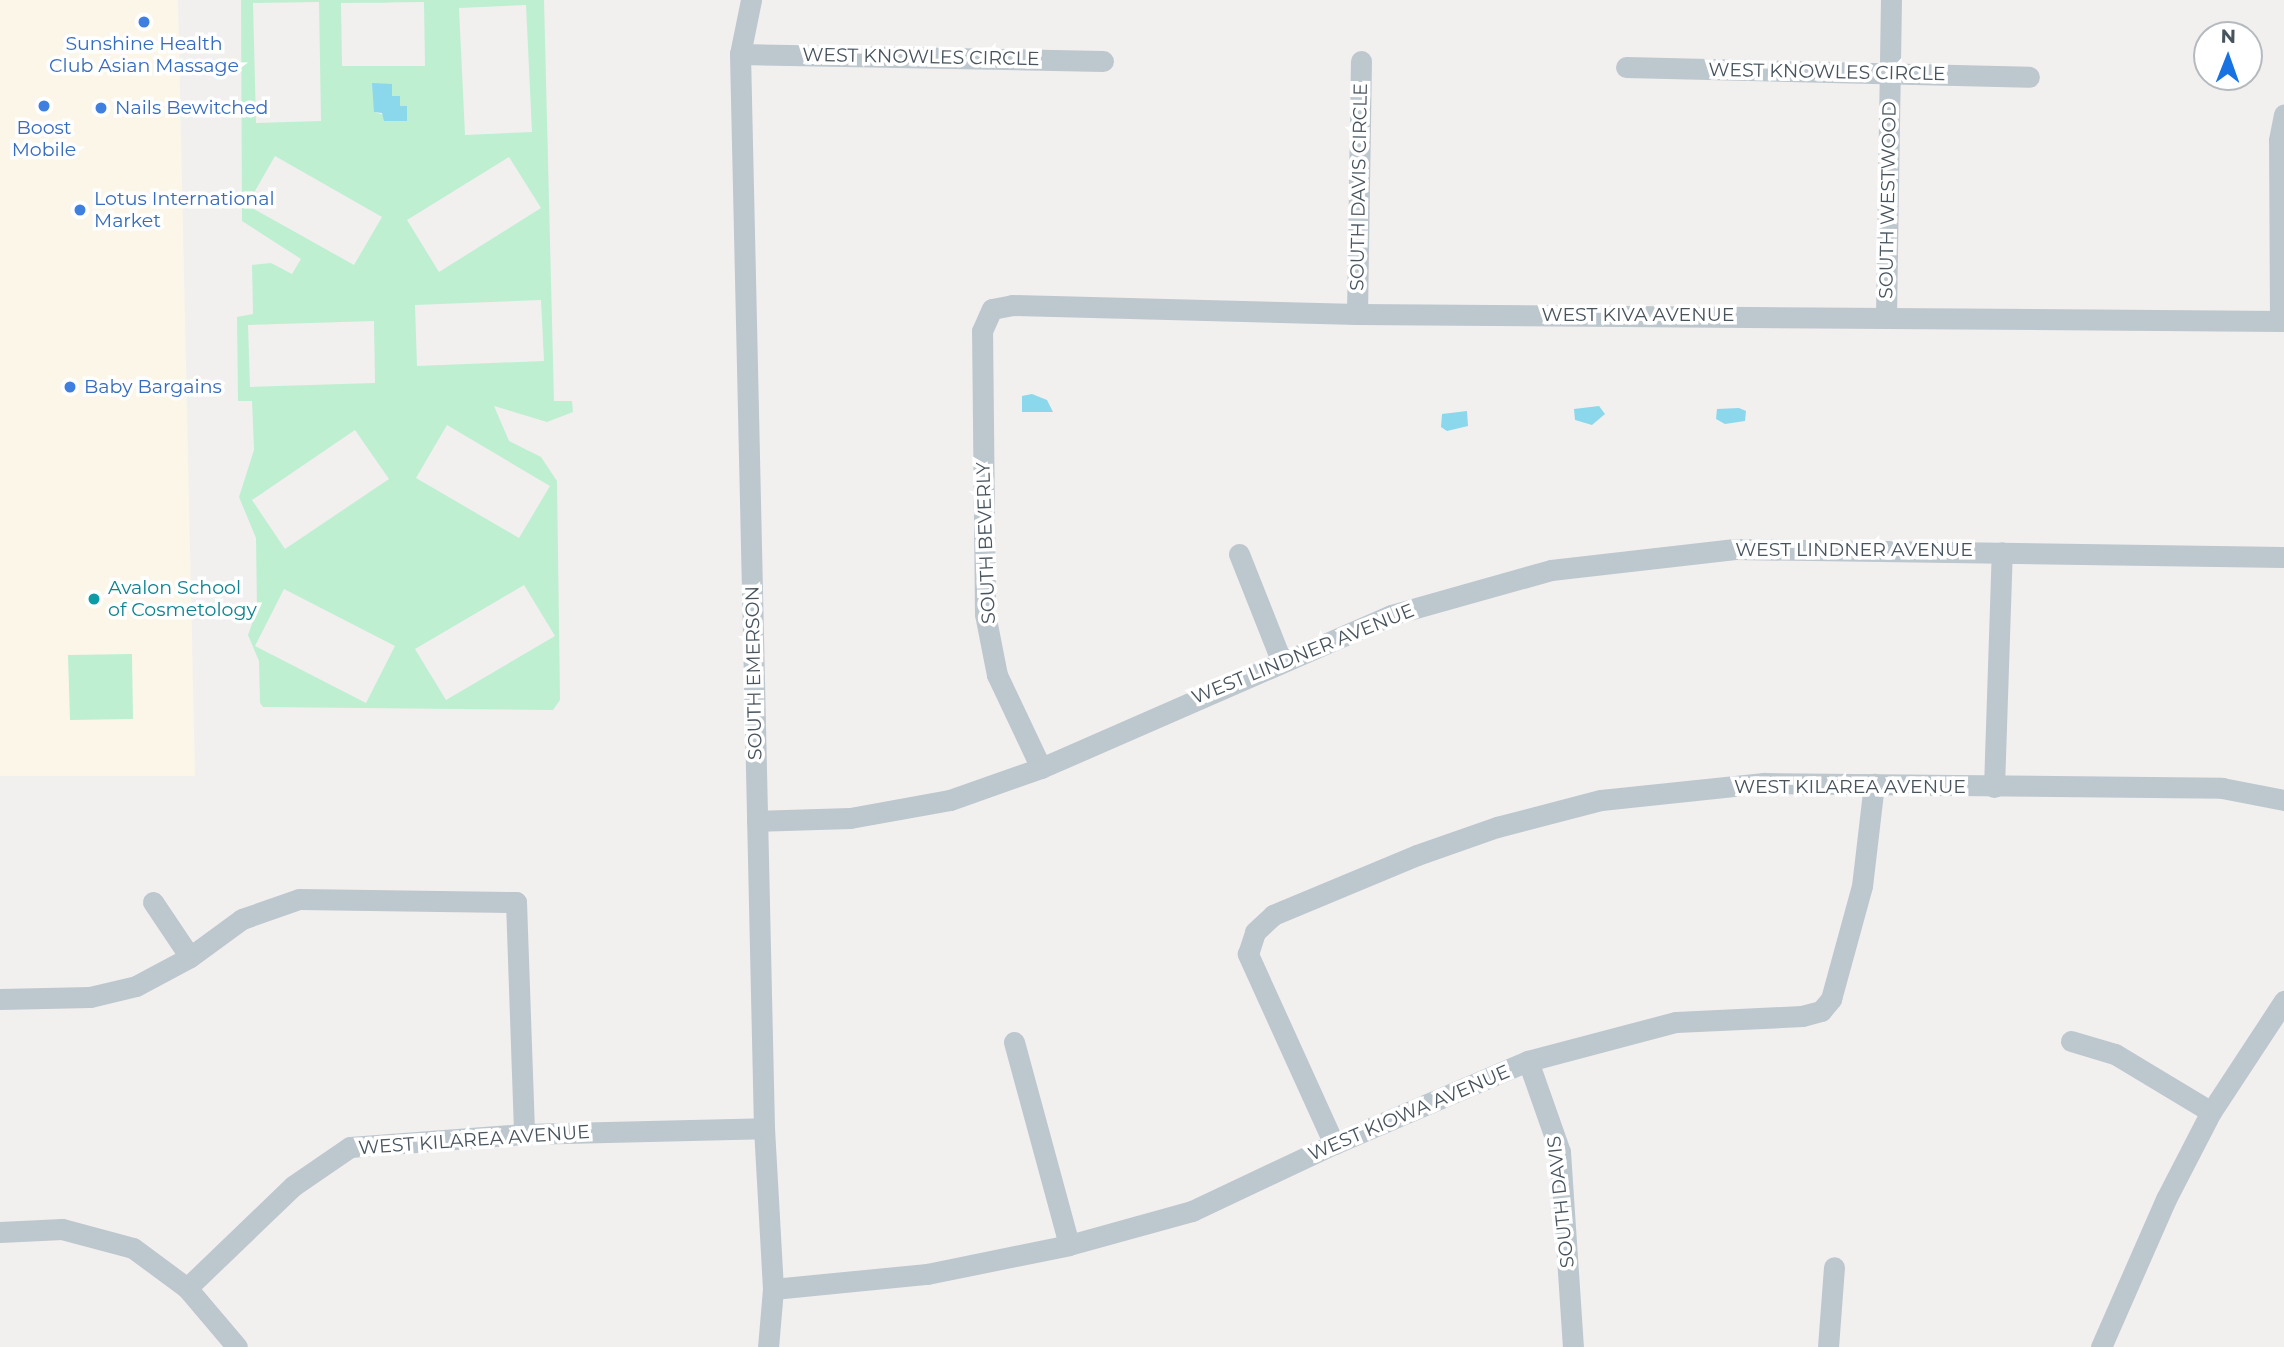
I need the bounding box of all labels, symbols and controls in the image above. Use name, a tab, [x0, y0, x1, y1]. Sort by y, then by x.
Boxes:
marker: Sunshine Health Club Asian Massage	[136, 14, 152, 30]
north arrow	[2193, 21, 2263, 91]
text: N	[2220, 25, 2236, 48]
place label: Sunshine Health Club Asian Massage	[49, 33, 239, 77]
street label: WEST KNOWLES CIRCLE	[802, 44, 1040, 70]
street label: WEST KNOWLES CIRCLE	[1708, 59, 1946, 85]
street label: SOUTH DAVIS CIRCLE	[1346, 83, 1372, 291]
place label: Nails Bewitched	[115, 97, 268, 119]
marker: Boost Mobile	[36, 98, 52, 114]
marker: Nails Bewitched	[93, 100, 109, 116]
street label: SOUTH WESTWOOD	[1875, 101, 1901, 299]
place label: Boost Mobile	[12, 117, 76, 161]
place label: Lotus International Market	[94, 188, 275, 232]
marker: Lotus International Market	[72, 202, 88, 218]
street label: WEST KIVA AVENUE	[1542, 304, 1734, 326]
place label: Baby Bargains	[84, 376, 222, 398]
marker: Baby Bargains	[62, 379, 78, 395]
street label: SOUTH BEVERLY	[972, 462, 1000, 624]
street label: WEST LINDNER AVENUE	[1735, 539, 1973, 561]
place label: Avalon School of Cosmetology	[108, 577, 257, 621]
street label: SOUTH EMERSON	[741, 586, 767, 760]
marker: Avalon School of Cosmetology	[86, 591, 102, 607]
street label: WEST LINDNER AVENUE	[1189, 599, 1417, 709]
street label: WEST KILAREA AVENUE	[1734, 776, 1966, 798]
street label: WEST KIOWA AVENUE	[1305, 1060, 1513, 1166]
street label: WEST KILAREA AVENUE	[358, 1121, 590, 1159]
street label: SOUTH DAVIS	[1543, 1135, 1579, 1269]

